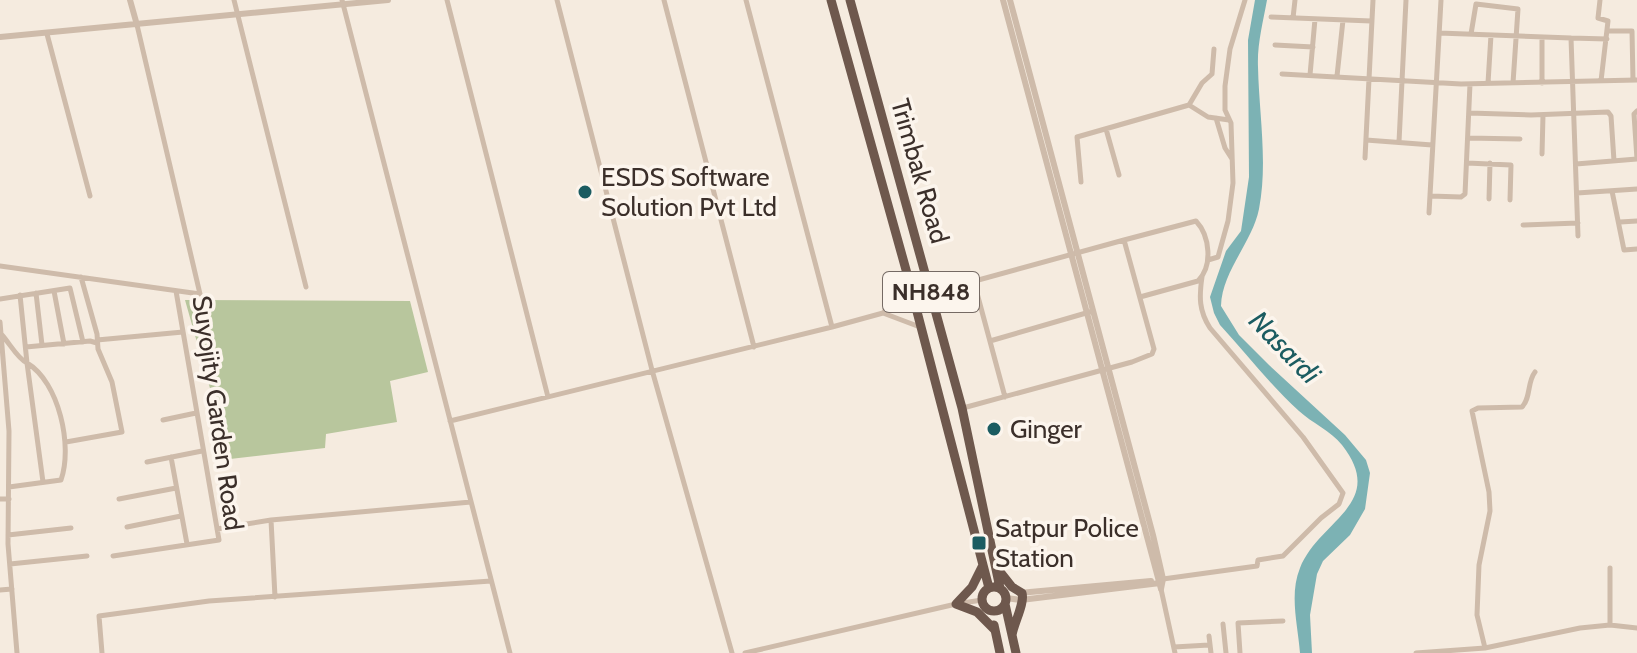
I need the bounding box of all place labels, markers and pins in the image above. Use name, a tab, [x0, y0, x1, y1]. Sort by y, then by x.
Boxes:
place label: ESDS Software Solution Pvt Ltd	[601, 161, 777, 223]
marker: ESDS Software Solution Pvt Ltd	[576, 183, 594, 201]
place label: Ginger	[1010, 413, 1083, 445]
marker: Ginger	[985, 420, 1003, 438]
place label: Satpur Police Station	[995, 512, 1139, 574]
marker: Satpur Police Station	[970, 534, 988, 552]

